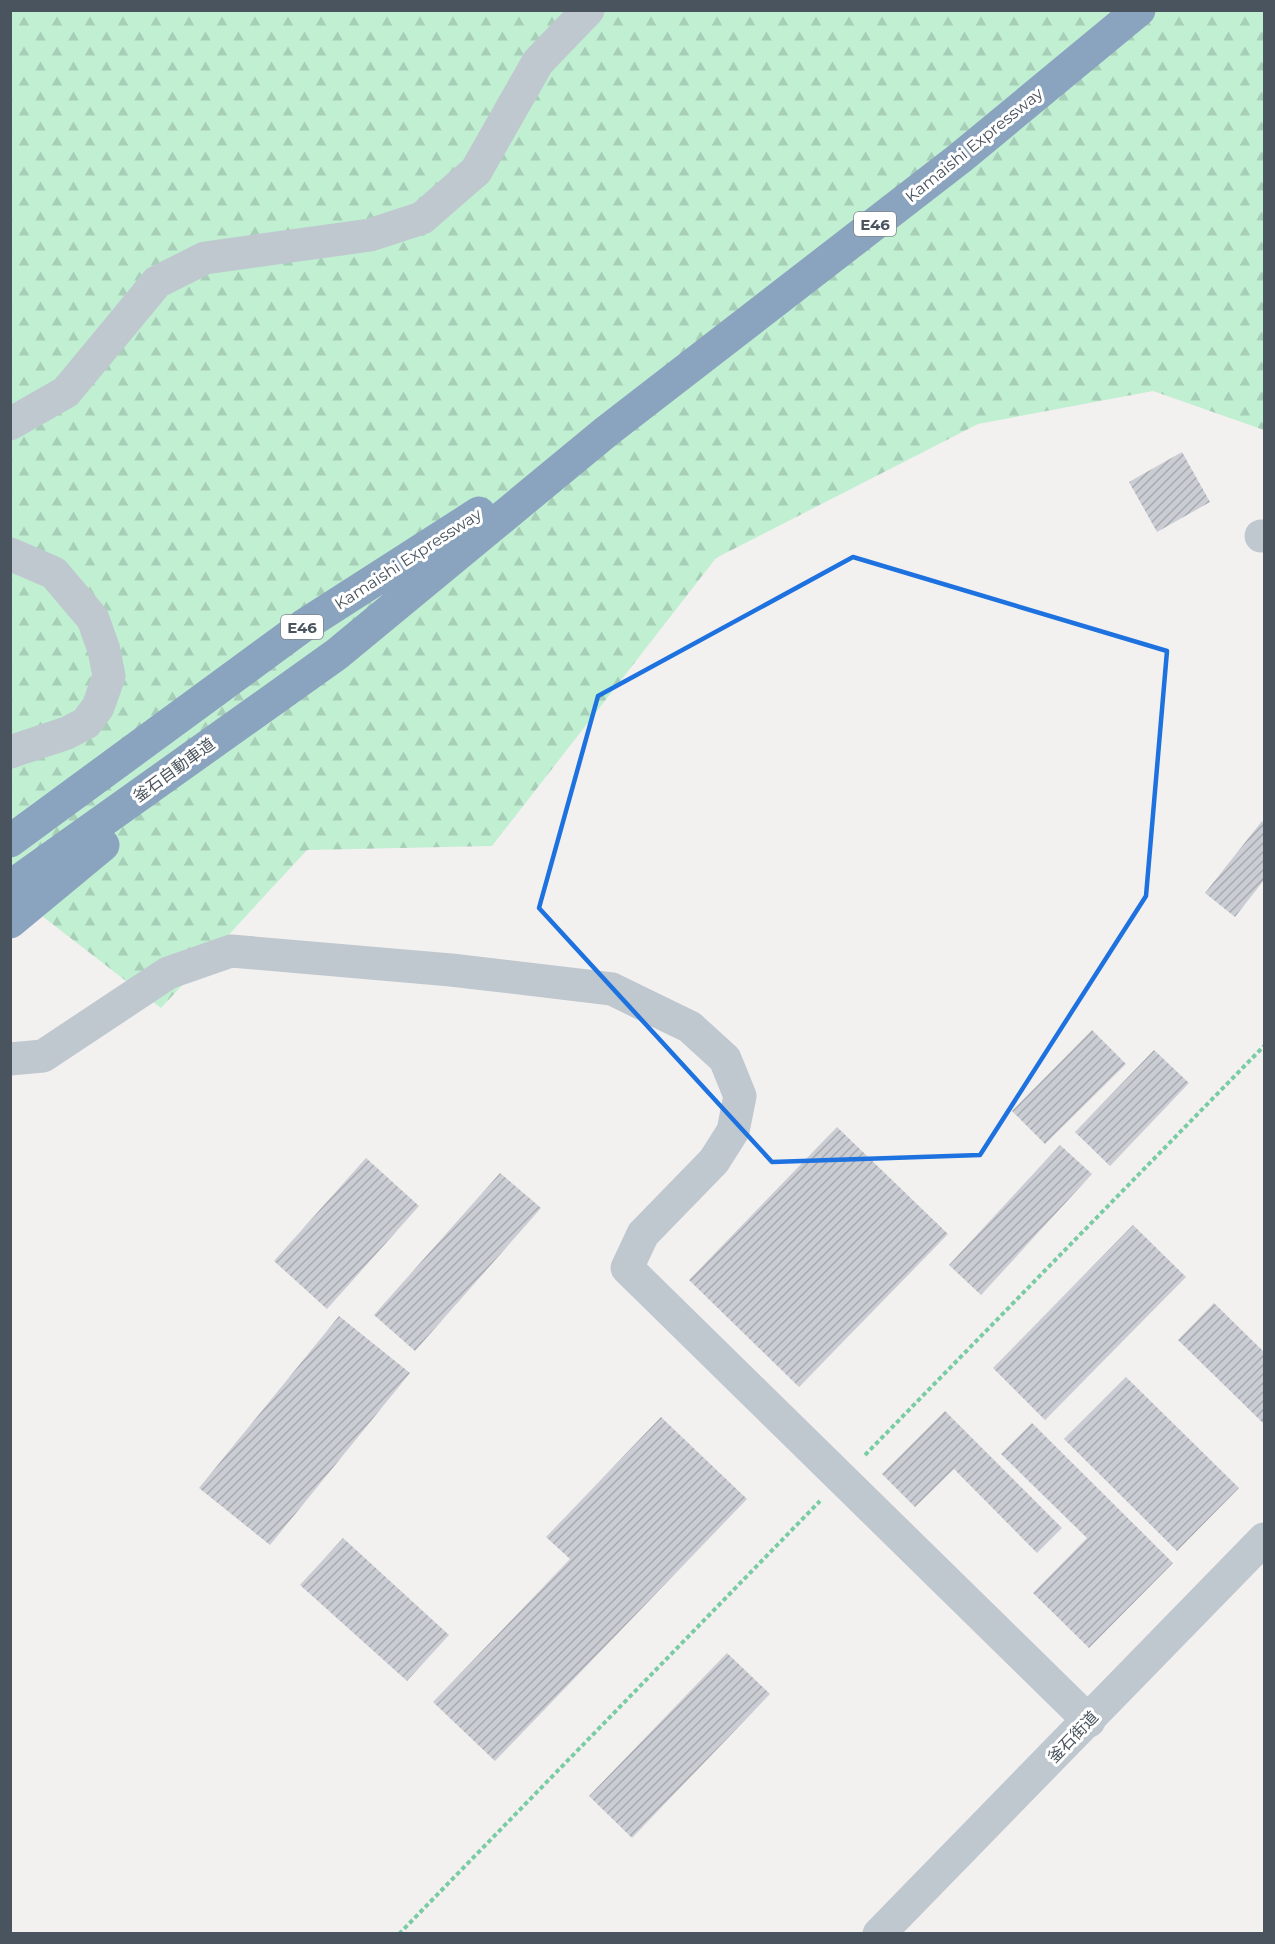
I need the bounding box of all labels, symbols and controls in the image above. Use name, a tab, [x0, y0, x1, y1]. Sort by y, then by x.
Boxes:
street label: Kamaishi Expressway	[902, 84, 1047, 206]
road number: E46	[854, 212, 896, 236]
street label: Kamaishi Expressway	[331, 504, 485, 614]
road number: E46	[281, 615, 323, 639]
street label: 釜石自動車道	[130, 734, 218, 806]
street label: 釜石街道	[1044, 1707, 1102, 1767]

